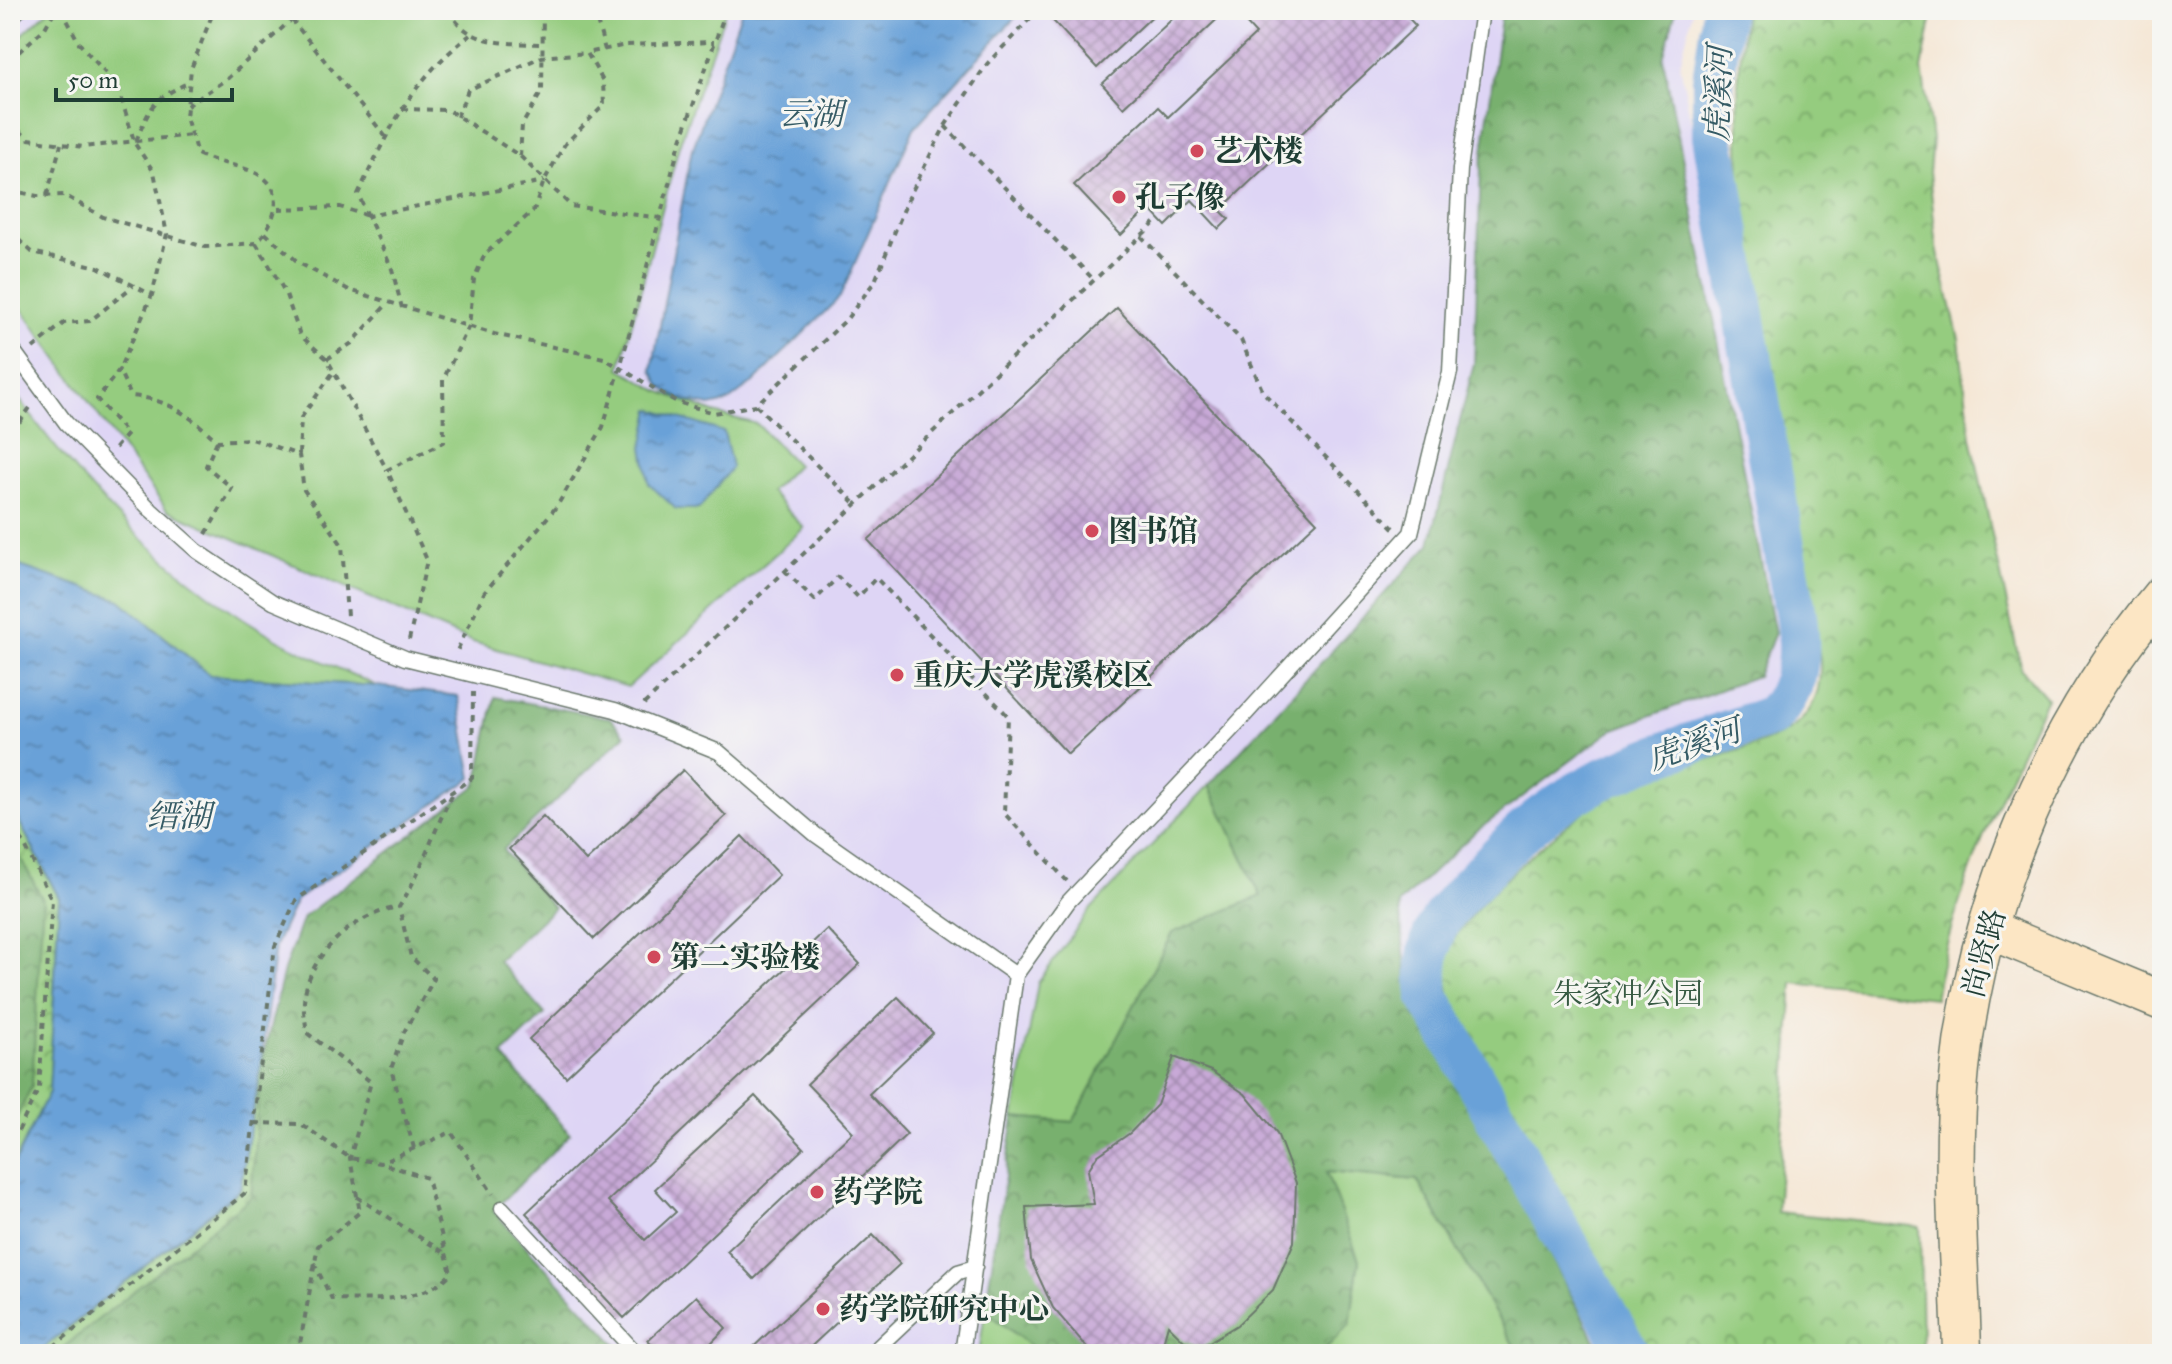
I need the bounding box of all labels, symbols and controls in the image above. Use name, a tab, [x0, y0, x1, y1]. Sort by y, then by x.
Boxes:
water label: 虎溪河	[1697, 40, 1740, 143]
scale bar	[56, 52, 232, 102]
text: 50 m	[68, 65, 118, 95]
water label: 云湖	[779, 95, 848, 134]
place label: 艺术楼	[1213, 133, 1303, 169]
marker: 艺术楼	[1188, 142, 1206, 160]
place label: 孔子像	[1135, 179, 1225, 215]
marker: 孔子像	[1110, 188, 1128, 206]
place label: 图书馆	[1108, 513, 1198, 549]
marker: 图书馆	[1083, 522, 1101, 540]
place label: 重庆大学虎溪校区	[913, 657, 1153, 693]
marker: 重庆大学虎溪校区	[888, 666, 906, 684]
water label: 虎溪河	[1642, 709, 1751, 779]
water label: 缙湖	[147, 797, 216, 836]
street label: 尚贤路	[1955, 905, 2013, 1001]
place label: 第二实验楼	[670, 939, 820, 975]
marker: 第二实验楼	[645, 948, 663, 966]
park label: 朱家冲公园	[1553, 976, 1703, 1012]
place label: 药学院	[833, 1174, 923, 1210]
marker: 药学院	[808, 1183, 826, 1201]
place label: 药学院研究中心	[839, 1291, 1049, 1327]
marker: 药学院研究中心	[814, 1300, 832, 1318]

